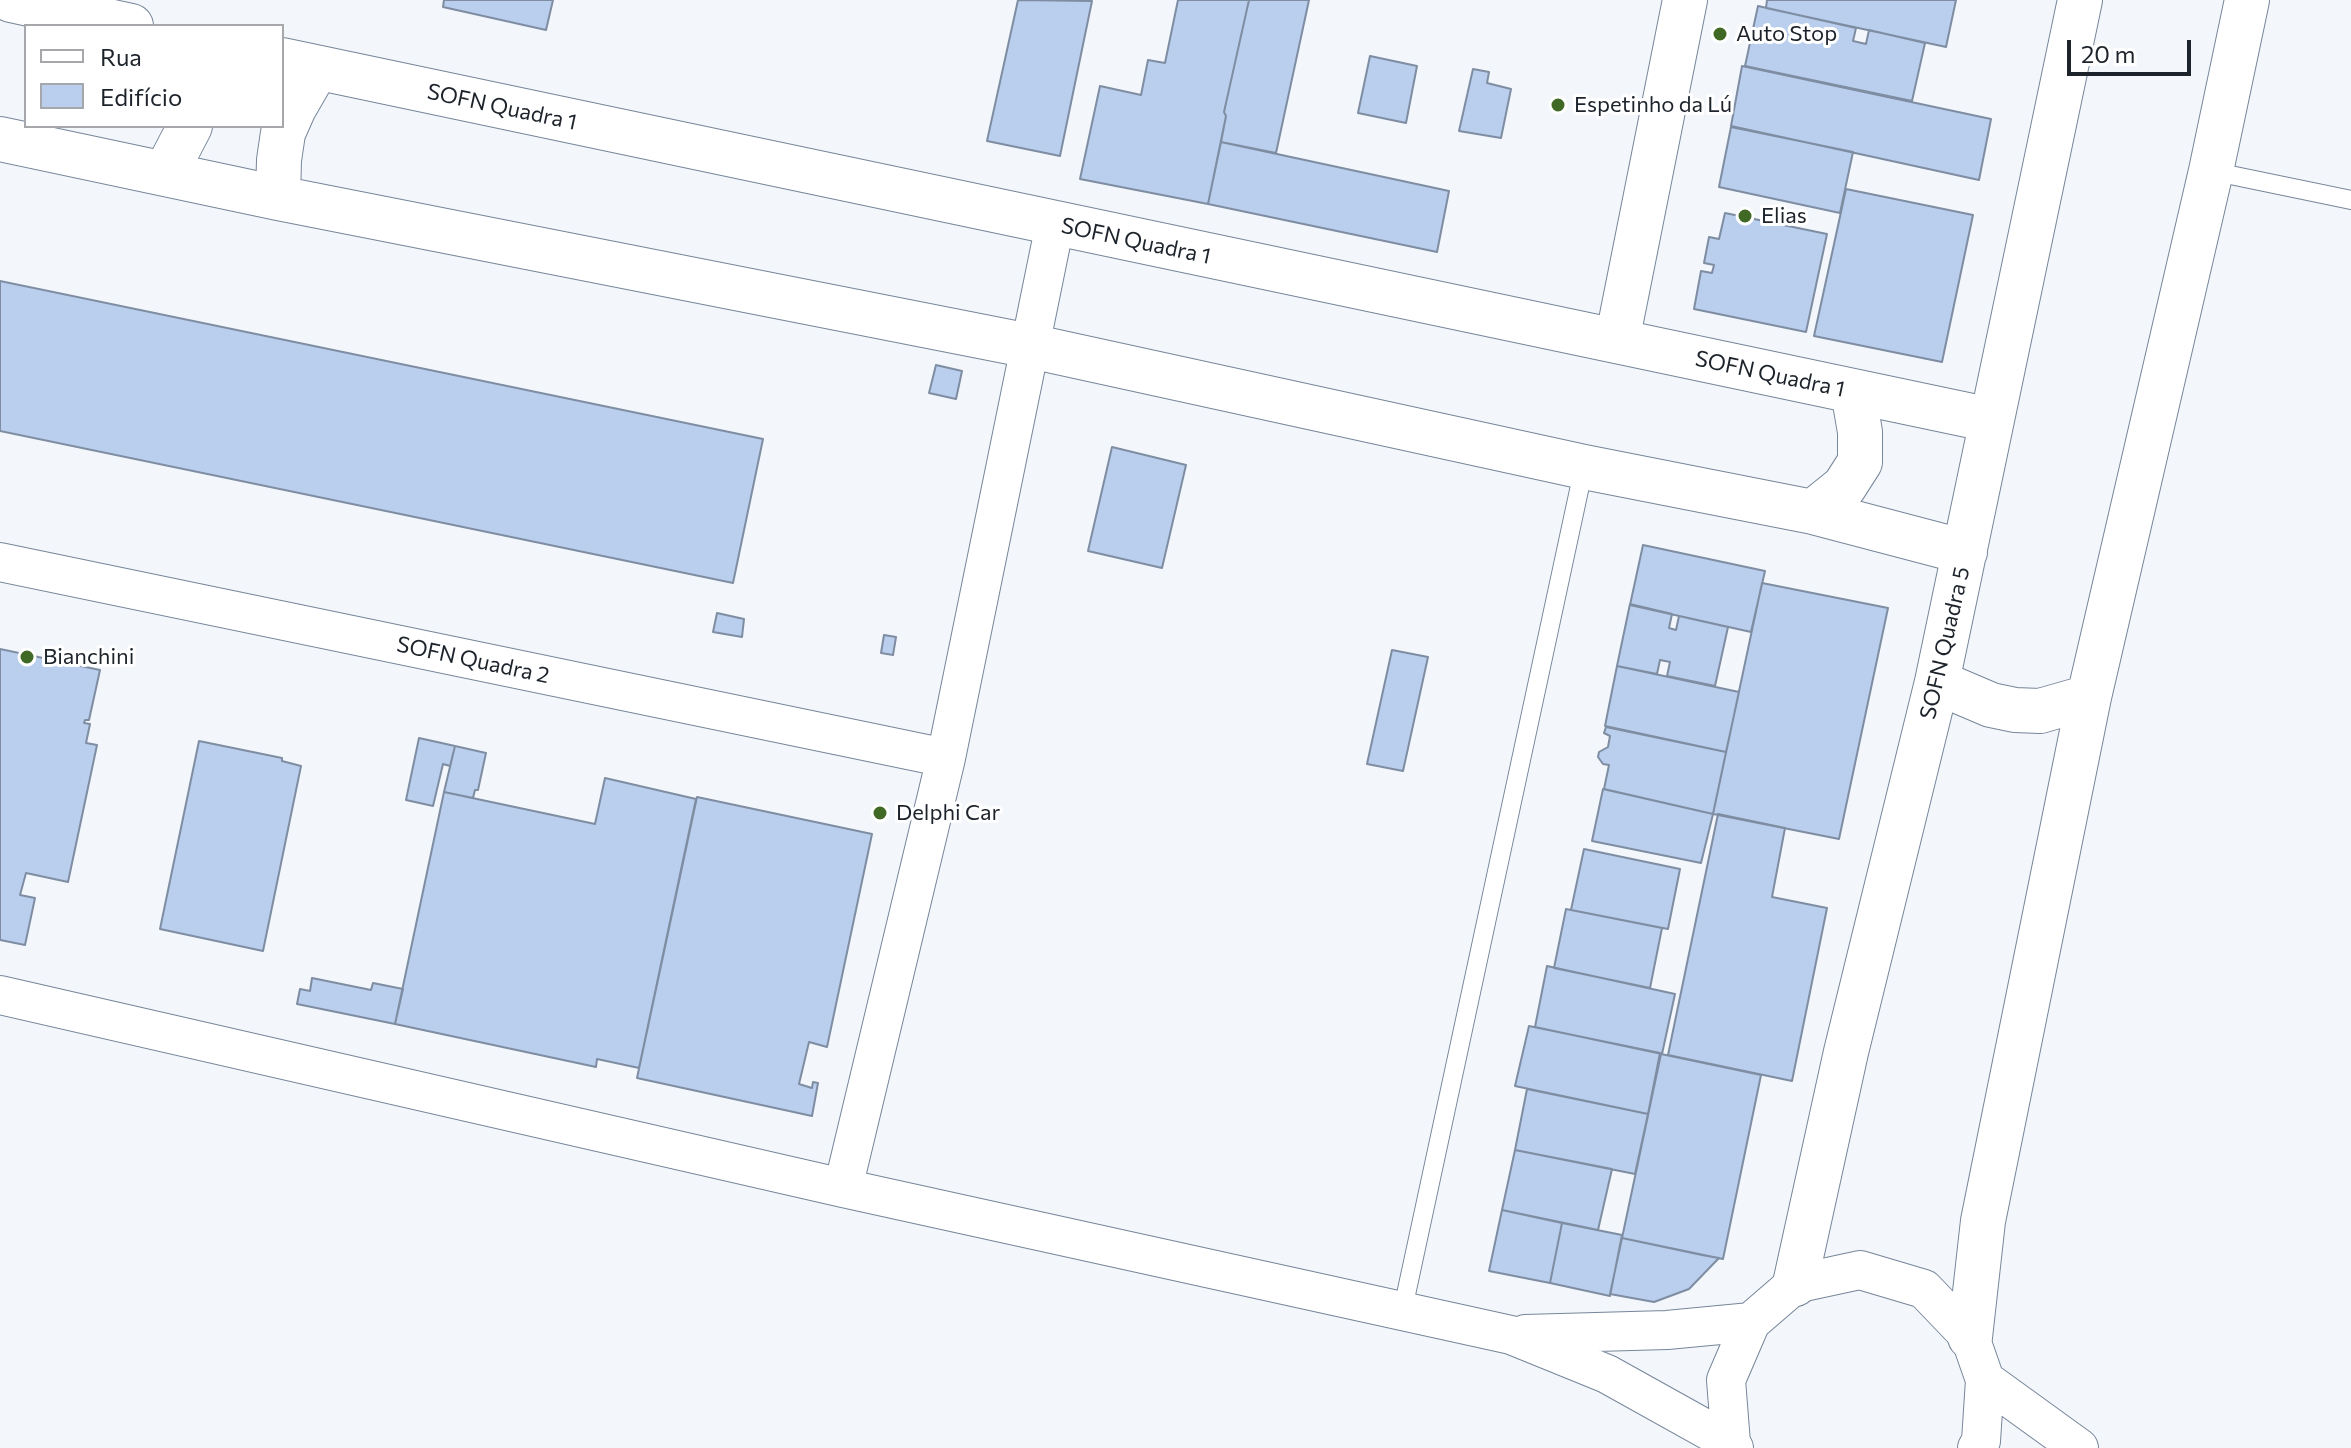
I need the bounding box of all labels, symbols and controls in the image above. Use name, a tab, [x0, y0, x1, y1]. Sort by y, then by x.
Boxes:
place label: Auto Stop	[1736, 21, 1837, 47]
legend	[24, 24, 284, 128]
scale bar	[2071, 24, 2195, 74]
marker: Auto Stop	[1711, 25, 1729, 43]
text: 20 m	[2081, 39, 2135, 68]
text: Rua	[100, 42, 142, 71]
street label: SOFN Quadra 1	[425, 78, 579, 136]
text: Edifício	[100, 82, 182, 111]
place label: Espetinho da Lú	[1574, 92, 1732, 118]
marker: Espetinho da Lú	[1549, 96, 1567, 114]
place label: Elias	[1761, 203, 1807, 229]
marker: Elias	[1736, 207, 1754, 225]
street label: SOFN Quadra 1	[1059, 212, 1213, 270]
street label: SOFN Quadra 1	[1693, 345, 1847, 403]
street label: SOFN Quadra 5	[1915, 564, 1975, 722]
street label: SOFN Quadra 2	[394, 631, 552, 689]
place label: Bianchini	[43, 644, 134, 670]
marker: Bianchini	[18, 648, 36, 666]
place label: Delphi Car	[896, 800, 1000, 826]
marker: Delphi Car	[871, 804, 889, 822]

